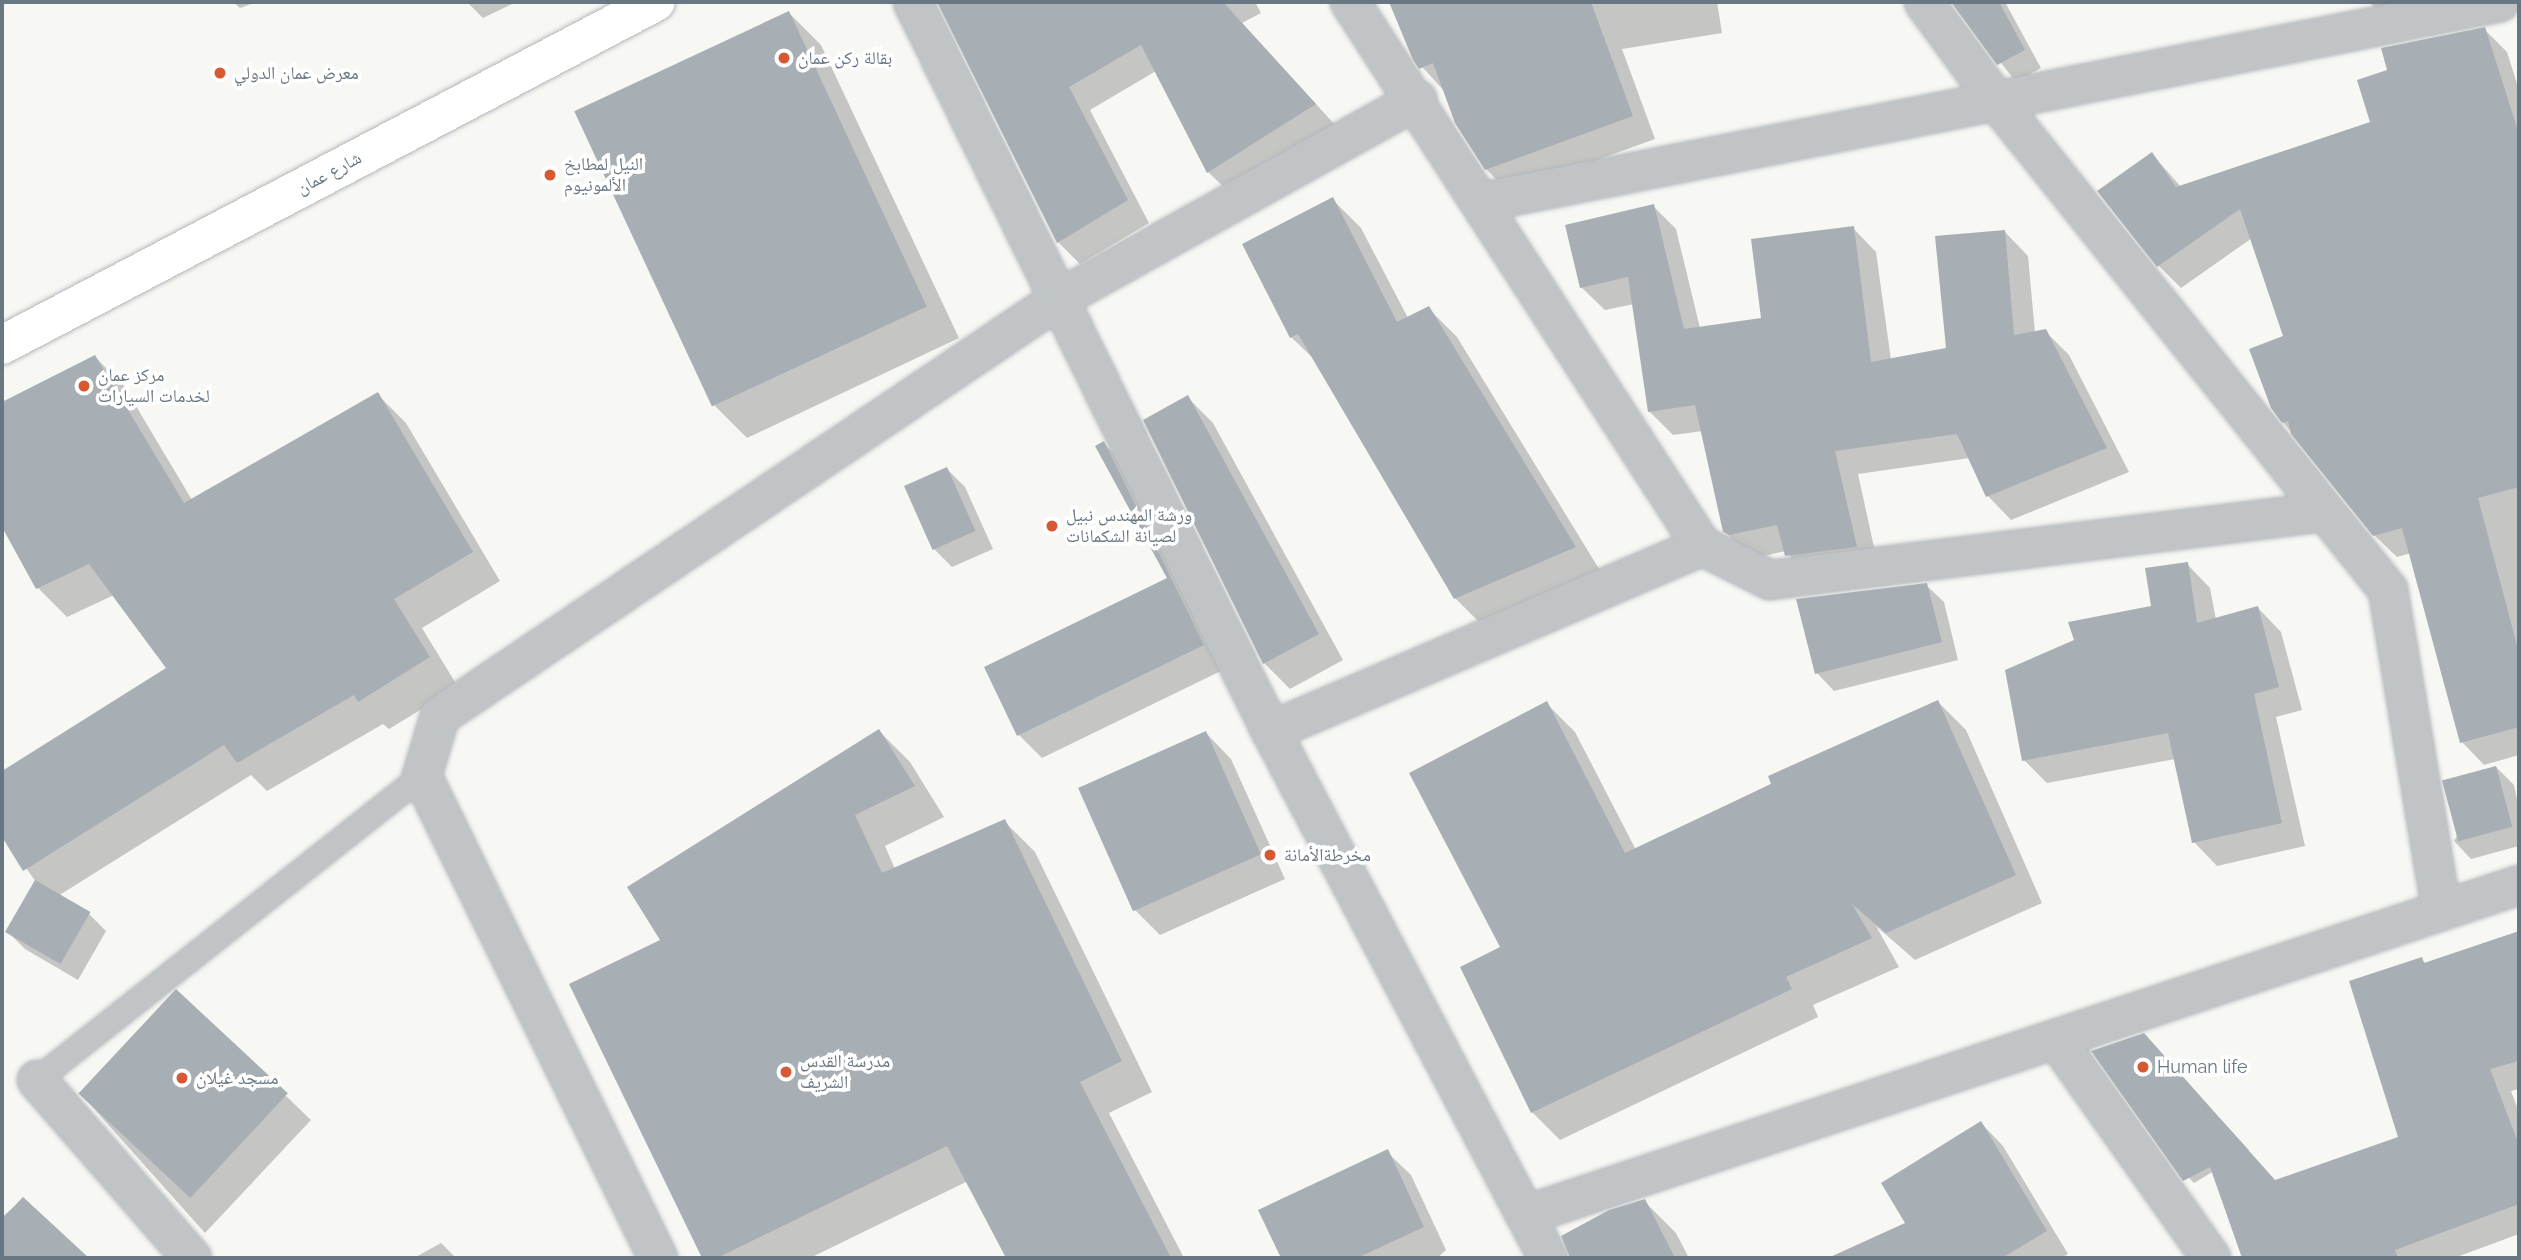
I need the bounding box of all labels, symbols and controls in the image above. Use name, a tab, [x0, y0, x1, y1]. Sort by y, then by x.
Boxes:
place label: بقالة ركن عمان	[798, 47, 892, 69]
marker: بقالة ركن عمان	[776, 50, 792, 66]
place label: معرض عمان الدولي	[234, 62, 359, 84]
marker: معرض عمان الدولي	[212, 65, 228, 81]
street label: شارع عمان	[293, 147, 365, 199]
place label: النيل لمطابخ الألمونيوم	[564, 154, 643, 196]
marker: النيل لمطابخ الألمونيوم	[542, 167, 558, 183]
place label: مركز عمان لخدمات السيارات	[98, 365, 210, 408]
marker: مركز عمان لخدمات السيارات	[76, 378, 92, 394]
place label: ورشة المهندس نبيل لصيانة الشكمانات	[1066, 505, 1192, 548]
marker: ورشة المهندس نبيل لصيانة الشكمانات	[1044, 518, 1060, 534]
place label: مخرطةالأمانة	[1284, 844, 1371, 866]
marker: مخرطةالأمانة	[1262, 847, 1278, 863]
place label: مدرسة القدس الشريف	[800, 1051, 890, 1094]
place label: Human life	[2157, 1056, 2247, 1078]
marker: Human life	[2135, 1059, 2151, 1075]
marker: مدرسة القدس الشريف	[778, 1064, 794, 1080]
place label: مسجد غيلان	[196, 1067, 278, 1089]
marker: مسجد غيلان	[174, 1070, 190, 1086]

